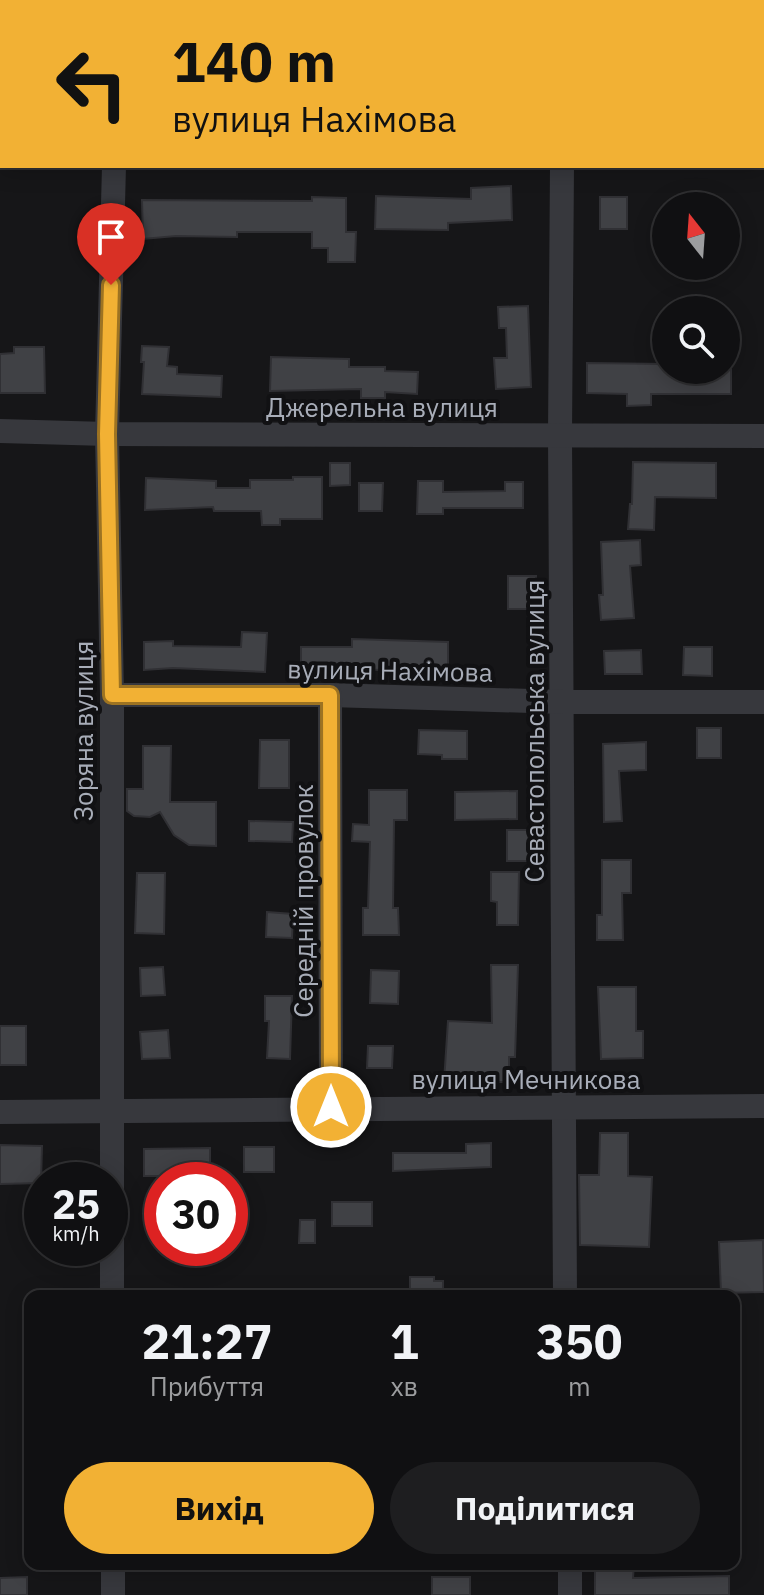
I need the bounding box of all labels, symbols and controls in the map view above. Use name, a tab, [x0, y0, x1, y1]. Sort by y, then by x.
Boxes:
text: 140 m	[172, 25, 336, 97]
icon: left	[40, 32, 144, 136]
text: вулиця Нахімова	[172, 95, 457, 142]
north arrow	[652, 192, 740, 280]
map controls	[652, 192, 740, 384]
pin	[77, 203, 145, 285]
icon: arrive	[89, 215, 133, 259]
button: search	[652, 296, 740, 384]
street label: Джерельна вулиця	[266, 390, 498, 424]
street label: Севастопольська вулиця	[517, 580, 551, 882]
street label: Зоряна вулиця	[66, 641, 100, 821]
street label: вулиця Нахімова	[287, 651, 493, 689]
street label: Середній провулок	[286, 784, 320, 1018]
street label: вулиця Мечникова	[411, 1062, 641, 1096]
position arrow	[289, 1065, 373, 1149]
speed limit sign: 30	[144, 1162, 248, 1266]
text: 25	[52, 1178, 100, 1230]
text: km/h	[52, 1220, 100, 1247]
text: 21:27	[141, 1310, 272, 1372]
text: 1	[390, 1310, 419, 1372]
text: 350	[536, 1310, 623, 1372]
text: Прибуття	[150, 1369, 264, 1403]
text: хв	[390, 1369, 418, 1403]
text: m	[568, 1369, 591, 1403]
button: Вихід	[64, 1462, 374, 1554]
button: Поділитися	[390, 1462, 700, 1554]

